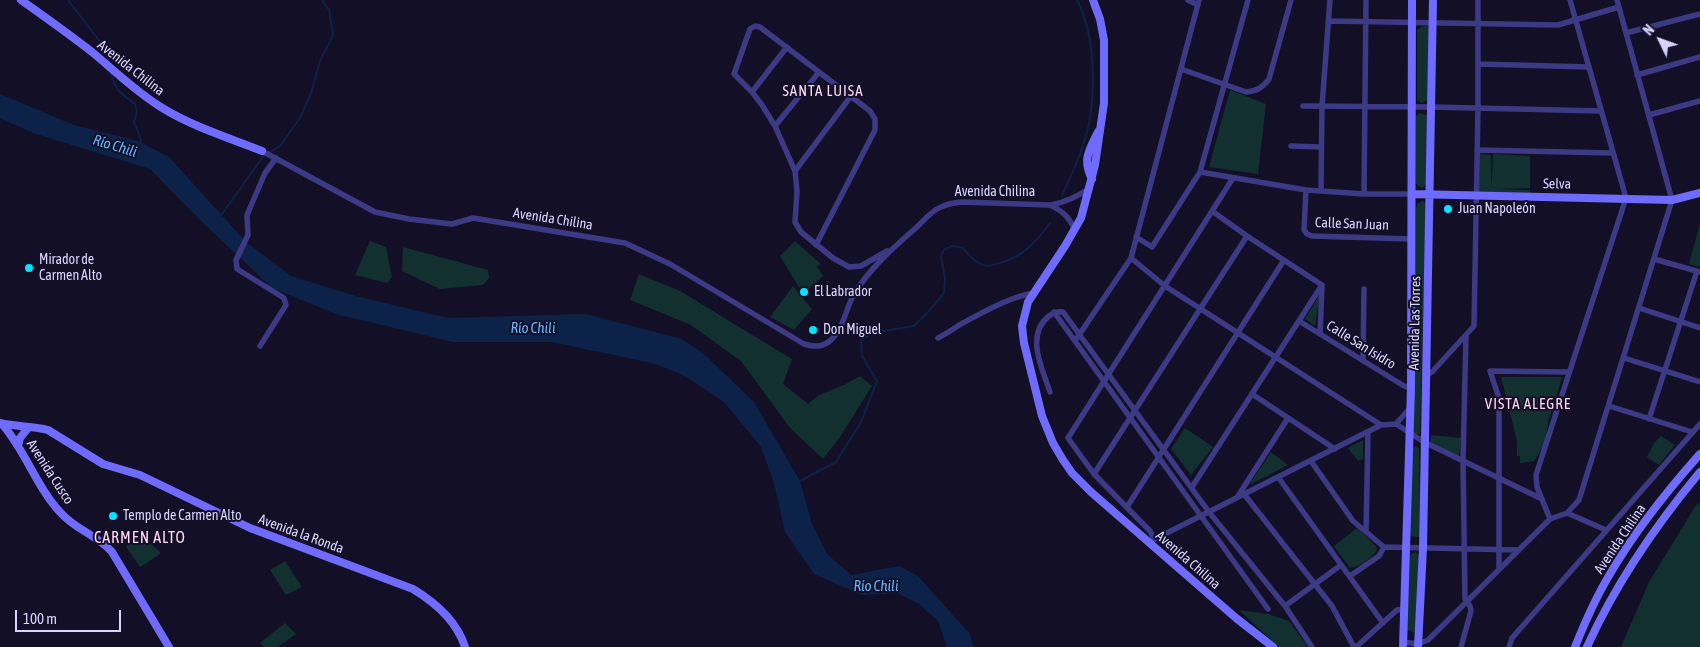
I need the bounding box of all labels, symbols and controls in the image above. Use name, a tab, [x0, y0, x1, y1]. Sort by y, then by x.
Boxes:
north arrow	[1635, 15, 1685, 65]
text: N	[1640, 22, 1658, 38]
street label: Avenida Chilina	[94, 37, 168, 99]
district label: SANTA LUISA	[781, 82, 865, 100]
water label: Río Chili	[91, 131, 139, 161]
street label: Selva	[1543, 175, 1571, 193]
street label: Avenida Chilina	[955, 184, 1035, 200]
place label: Juan Napoleón	[1458, 201, 1536, 217]
marker: Juan Napoleón	[1442, 203, 1454, 215]
street label: Avenida Chilina	[512, 204, 594, 234]
street label: Calle San Juan	[1315, 214, 1389, 234]
place label: Mirador de Carmen Alto	[39, 252, 102, 284]
marker: Mirador de Carmen Alto	[23, 262, 35, 274]
street label: Avenida Las Torres	[1406, 276, 1424, 370]
place label: El Labrador	[814, 284, 872, 300]
marker: El Labrador	[798, 286, 810, 298]
street label: Calle San Isidro	[1323, 317, 1399, 373]
water label: Río Chili	[511, 319, 555, 337]
place label: Don Miguel	[823, 322, 882, 338]
marker: Don Miguel	[807, 324, 819, 336]
district label: VISTA ALEGRE	[1483, 395, 1573, 413]
street label: Avenida Cusco	[23, 437, 77, 507]
street label: Avenida Chilina	[1591, 501, 1649, 577]
place label: Templo de Carmen Alto	[123, 508, 241, 524]
marker: Templo de Carmen Alto	[107, 510, 119, 522]
street label: Avenida la Ronda	[256, 511, 346, 557]
street label: Avenida Chilina	[1152, 527, 1224, 593]
district label: CARMEN ALTO	[93, 528, 187, 548]
water label: Río Chili	[854, 577, 898, 595]
scale bar	[18, 600, 124, 632]
text: 100 m	[23, 610, 57, 627]

